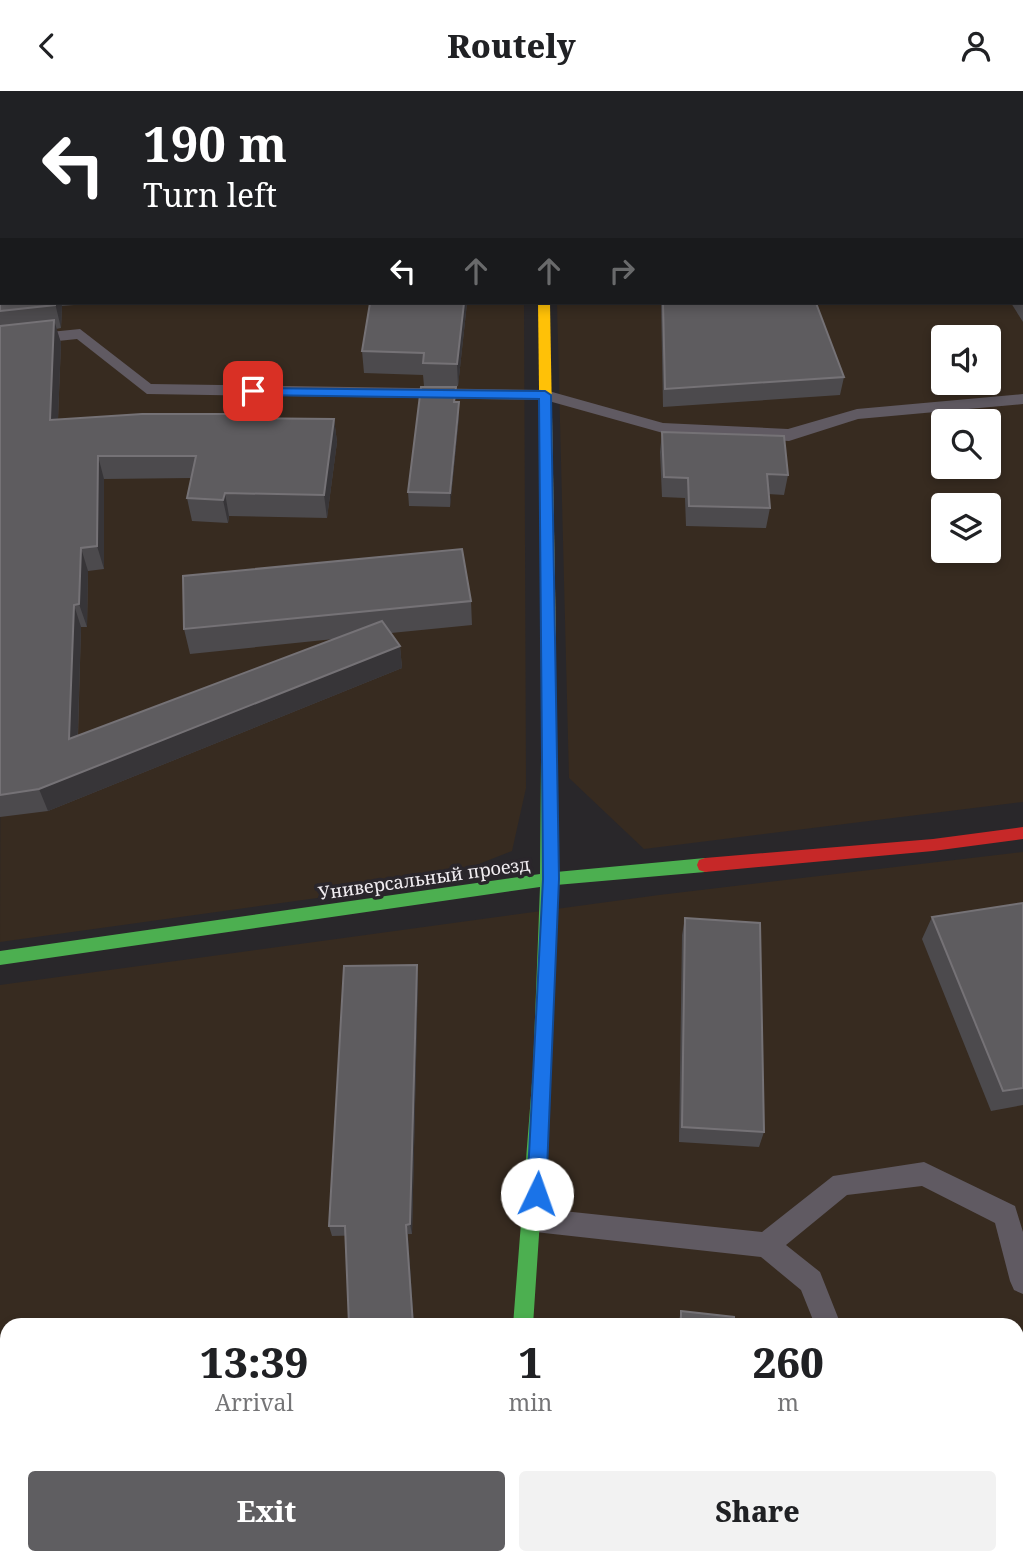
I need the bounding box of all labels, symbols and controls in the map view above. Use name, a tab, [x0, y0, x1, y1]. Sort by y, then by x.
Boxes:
text: Routely	[447, 24, 576, 67]
icon: back	[28, 27, 66, 65]
icon: person	[957, 27, 995, 65]
text: 190 m	[143, 110, 287, 176]
icon: left	[28, 119, 119, 210]
text: Turn left	[143, 173, 277, 216]
icon: left	[384, 252, 422, 290]
icon: ahead	[457, 252, 495, 290]
icon: ahead	[530, 252, 568, 290]
icon: right	[603, 252, 641, 290]
map controls	[931, 325, 1001, 563]
button: sound	[931, 325, 1001, 395]
pin	[223, 361, 283, 421]
icon: arrive	[234, 372, 272, 410]
button: search	[931, 409, 1001, 479]
button: layers	[931, 493, 1001, 563]
street label: Универсальный проезд	[317, 851, 531, 905]
position arrow	[500, 1157, 574, 1231]
text: 13:39	[200, 1333, 308, 1390]
text: 1	[519, 1333, 542, 1390]
text: 260	[752, 1333, 824, 1390]
text: Arrival	[215, 1386, 294, 1418]
text: min	[508, 1386, 552, 1418]
text: m	[777, 1386, 799, 1418]
button: Exit	[28, 1471, 505, 1551]
button: Share	[519, 1471, 996, 1551]

